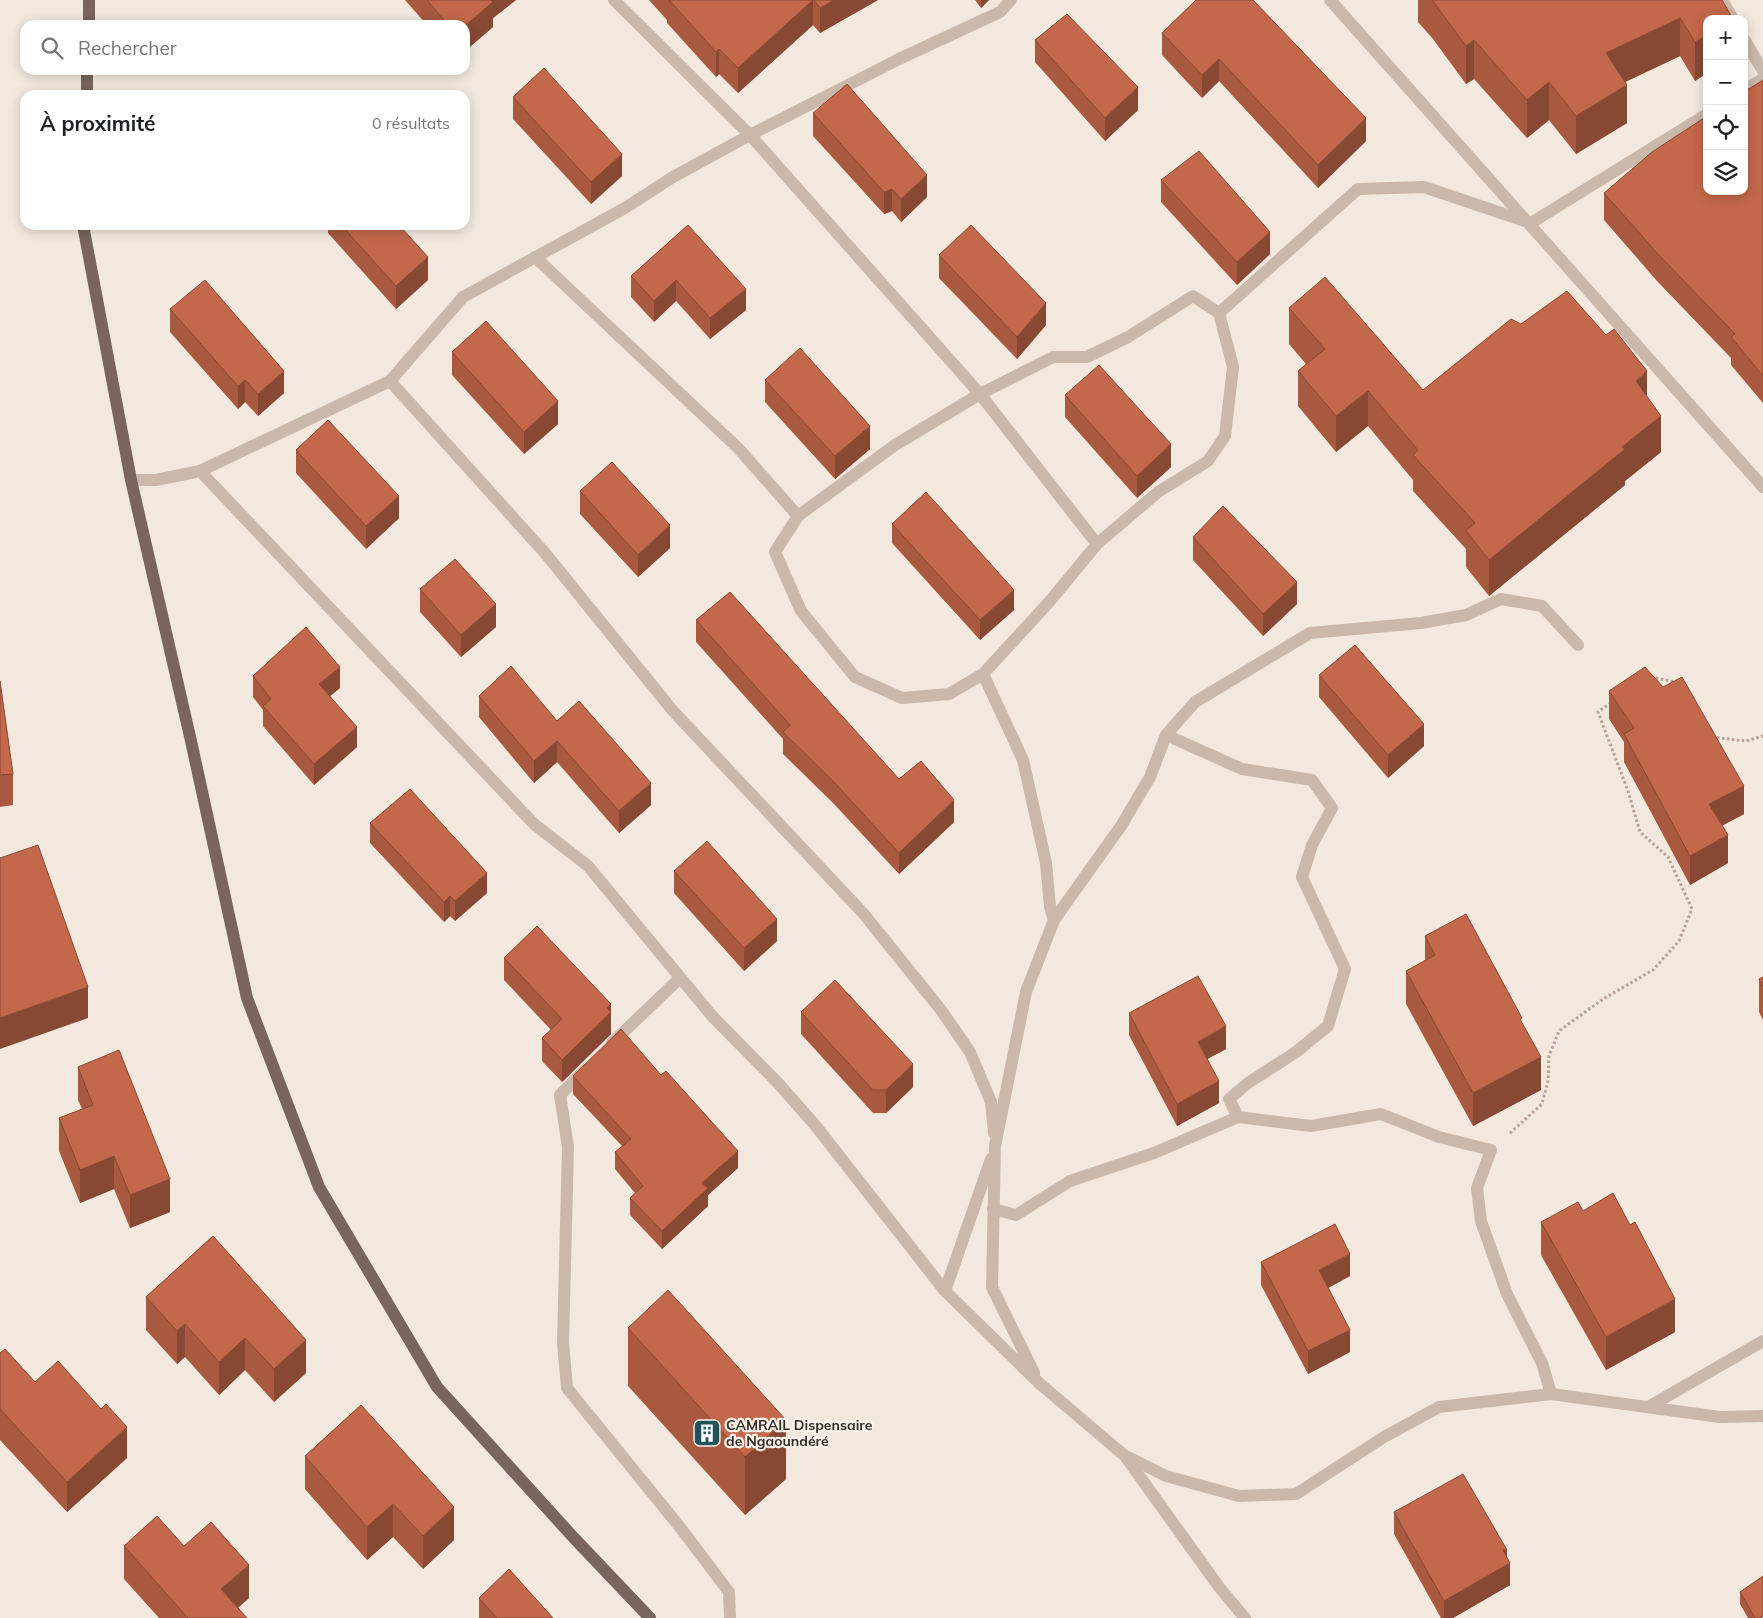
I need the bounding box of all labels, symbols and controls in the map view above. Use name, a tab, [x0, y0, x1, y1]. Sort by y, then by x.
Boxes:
map controls	[1703, 15, 1748, 195]
button: +	[1703, 15, 1748, 60]
search box	[20, 20, 470, 75]
icon: search	[38, 34, 66, 62]
text: Rechercher	[78, 36, 177, 60]
button: −	[1703, 60, 1748, 105]
button: locate	[1703, 105, 1748, 150]
text: À proximité	[40, 110, 156, 136]
text: 0 résultats	[372, 113, 450, 133]
button: layers	[1703, 150, 1748, 195]
place label: CAMRAIL Dispensaire de Ngaoundéré	[726, 1416, 873, 1450]
building icon: CAMRAIL Dispensaire de Ngaoundéré	[692, 1418, 722, 1448]

